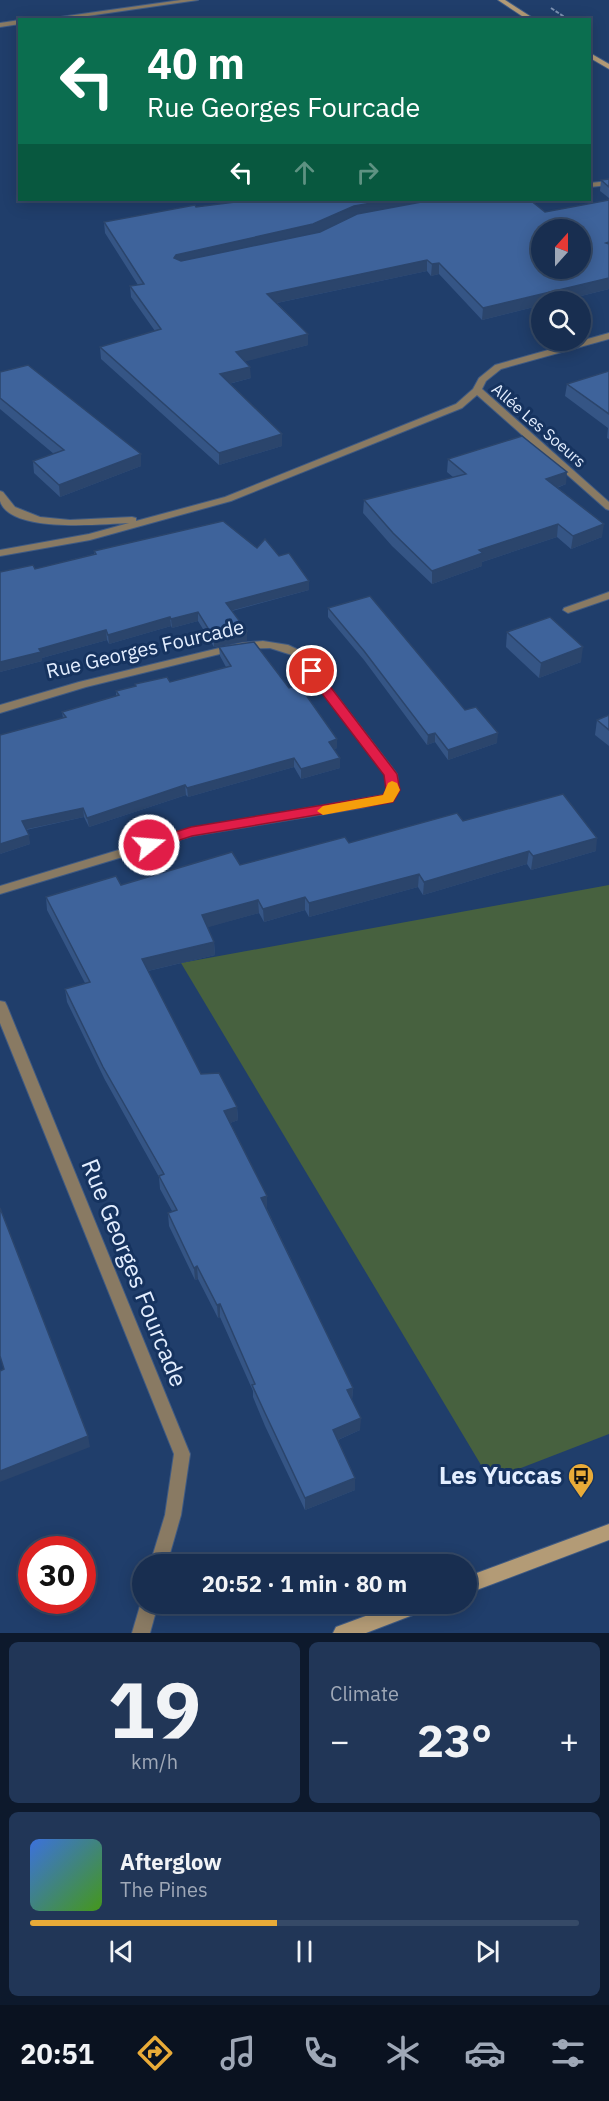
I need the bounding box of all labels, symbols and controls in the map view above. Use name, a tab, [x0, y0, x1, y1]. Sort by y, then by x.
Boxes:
text: 40 m	[147, 36, 245, 91]
icon: left	[48, 42, 126, 120]
text: Rue Georges Fourcade	[147, 89, 420, 124]
icon: left	[225, 156, 258, 189]
icon: ahead	[288, 156, 321, 189]
icon: right	[351, 156, 384, 189]
north arrow	[531, 219, 591, 279]
map controls	[531, 219, 591, 351]
button: search	[531, 291, 591, 351]
street label: Allée Les Soeurs	[488, 379, 590, 471]
street label: Rue Georges Fourcade	[43, 613, 247, 684]
pin	[286, 645, 337, 696]
icon: arrive	[295, 654, 328, 687]
position arrow	[117, 813, 181, 877]
street label: Rue Georges Fourcade	[75, 1154, 195, 1391]
place label: Les Yuccas	[439, 1459, 562, 1491]
bus stop icon: Les Yuccas	[566, 1461, 596, 1499]
speed limit sign: 30	[18, 1536, 96, 1614]
text: 20:52 · 1 min · 80 m	[202, 1569, 407, 1598]
text: 19	[108, 1658, 201, 1759]
text: Climate	[330, 1680, 399, 1707]
text: 23°	[417, 1711, 492, 1769]
text: −	[330, 1719, 350, 1762]
text: +	[559, 1719, 579, 1762]
text: km/h	[131, 1748, 178, 1775]
text: Afterglow	[120, 1847, 222, 1876]
text: The Pines	[120, 1876, 208, 1903]
icon: previous	[105, 1935, 138, 1968]
icon: pause	[288, 1935, 321, 1968]
icon: next	[471, 1935, 504, 1968]
icon: directions	[134, 2032, 176, 2074]
icon: music	[217, 2032, 259, 2074]
icon: phone	[299, 2032, 341, 2074]
icon: climate	[382, 2032, 424, 2074]
icon: car	[464, 2032, 506, 2074]
icon: filters	[547, 2032, 589, 2074]
text: 20:51	[20, 2036, 94, 2071]

